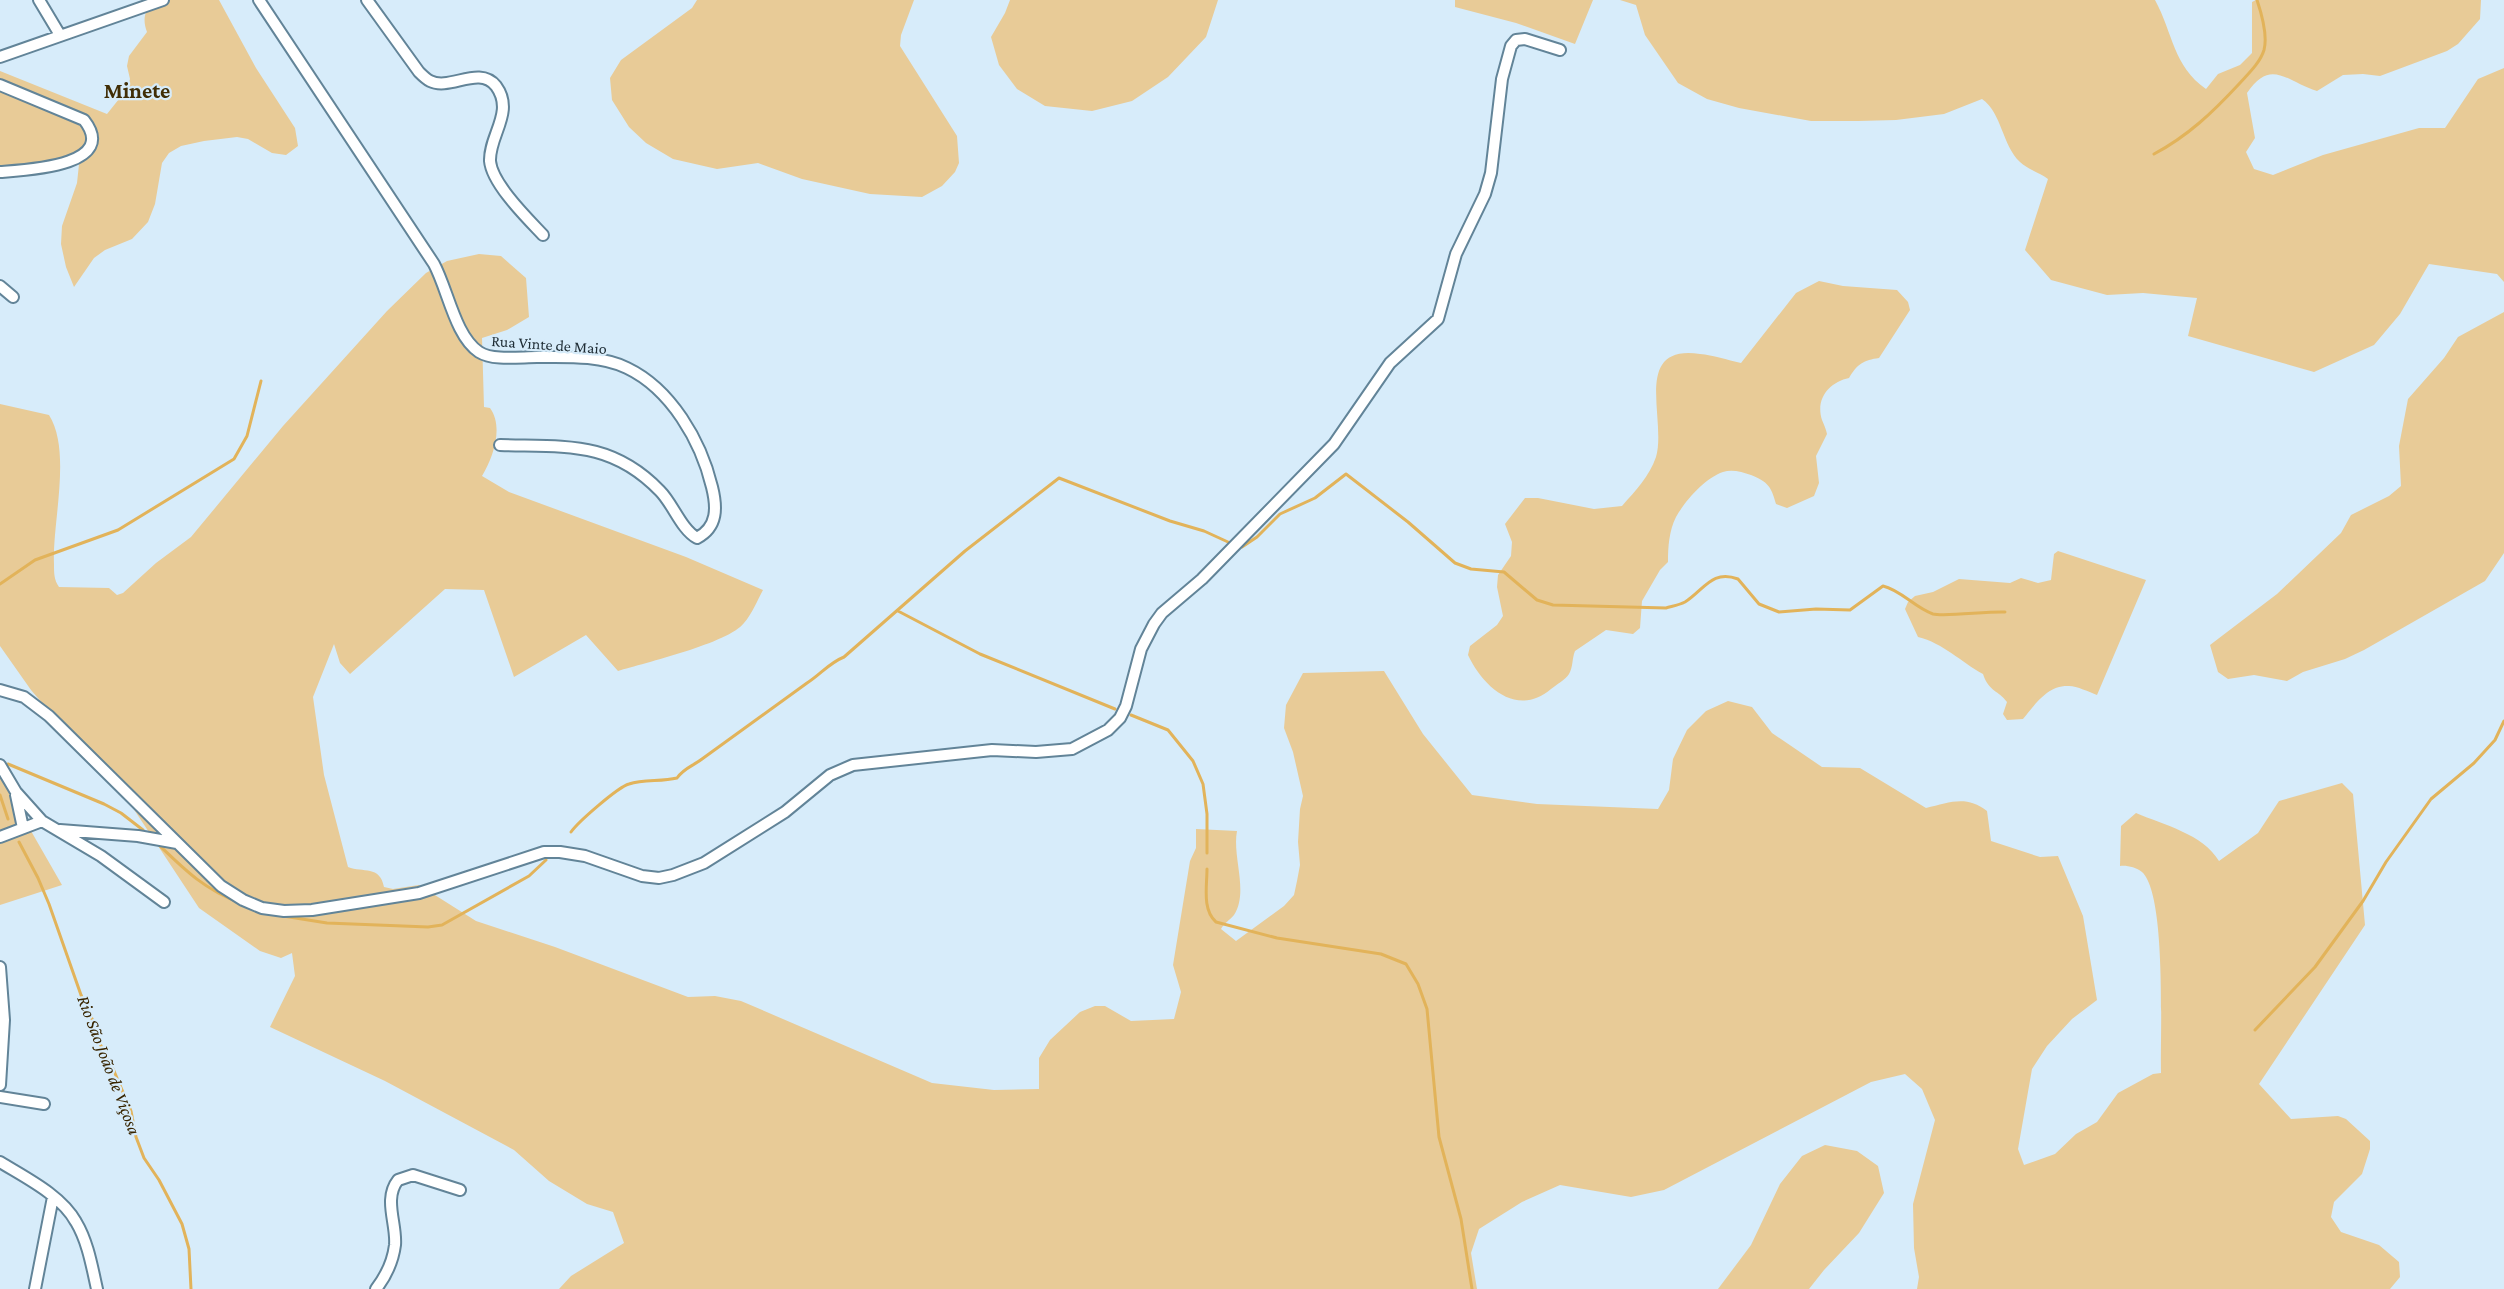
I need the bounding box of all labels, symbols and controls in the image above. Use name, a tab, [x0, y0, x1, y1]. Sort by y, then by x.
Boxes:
district label: Minete	[104, 78, 170, 103]
street label: Rua Vinte de Maio	[491, 332, 607, 357]
water label: Rio São João de Viçosa	[73, 992, 145, 1138]

